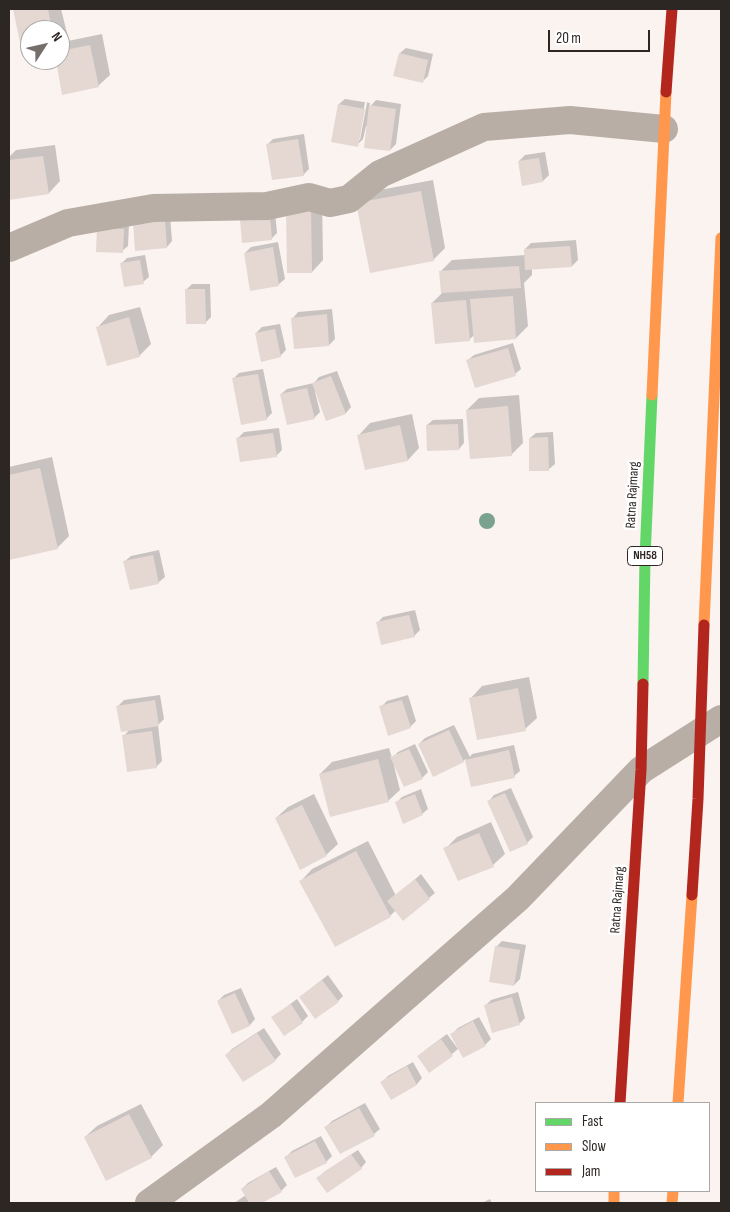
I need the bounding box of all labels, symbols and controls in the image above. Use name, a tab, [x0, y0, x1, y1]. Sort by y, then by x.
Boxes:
north arrow	[20, 20, 70, 70]
scale bar	[550, 20, 652, 52]
text: N	[48, 29, 66, 45]
text: 20 m	[556, 29, 581, 48]
street label: Ratna Rajmarg	[623, 461, 643, 529]
road number: NH58	[628, 546, 662, 566]
street label: Ratna Rajmarg	[607, 866, 629, 934]
legend	[535, 1102, 710, 1192]
text: Fast	[582, 1112, 603, 1131]
text: Slow	[582, 1137, 606, 1156]
text: Jam	[582, 1162, 600, 1181]

